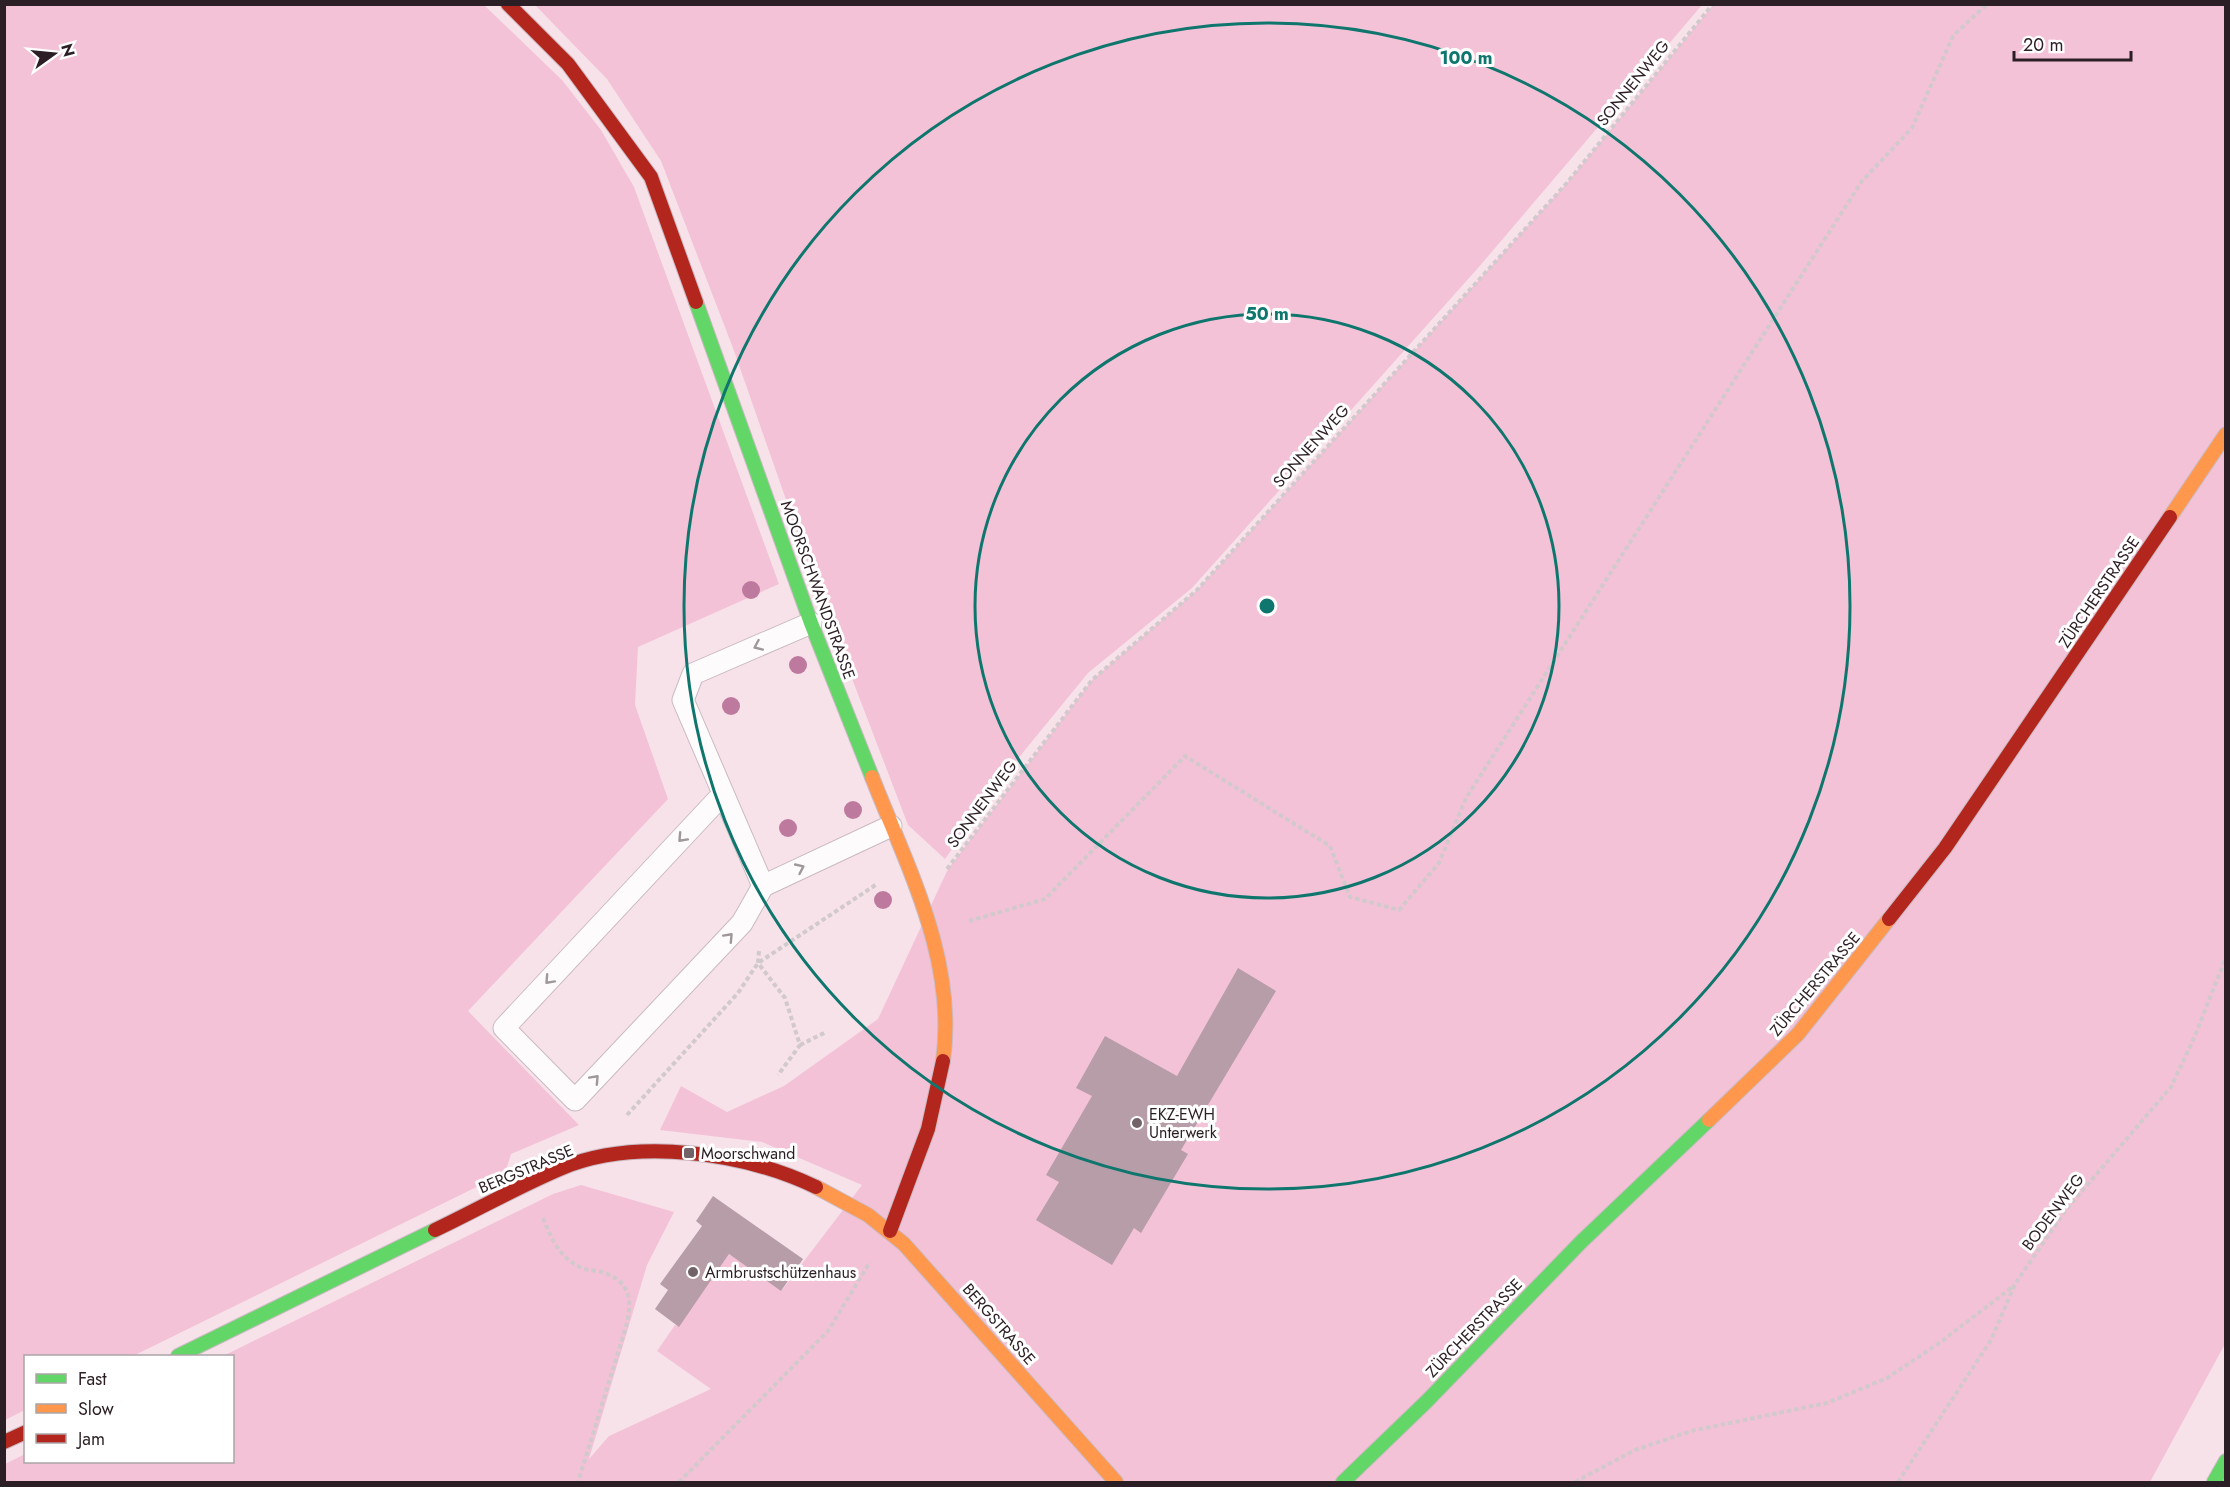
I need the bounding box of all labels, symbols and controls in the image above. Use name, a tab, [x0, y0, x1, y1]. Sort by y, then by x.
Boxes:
north arrow	[24, 24, 84, 84]
scale bar	[2014, 24, 2131, 62]
text: 20 m	[2023, 32, 2063, 58]
street label: SONNENWEG	[1591, 35, 1675, 131]
text: N	[55, 41, 81, 59]
text: 100 m	[1439, 45, 1493, 71]
text: 50 m	[1245, 301, 1289, 327]
street label: SONNENWEG	[1268, 399, 1354, 493]
street label: MOORSCHWANDSTRASSE	[775, 497, 861, 683]
street label: ZÜRCHERSTRASSE	[2053, 532, 2145, 652]
centre of rings	[1257, 596, 1277, 616]
one-way arrow	[753, 639, 764, 651]
street label: SONNENWEG	[941, 755, 1023, 853]
one-way arrow	[678, 831, 689, 842]
one-way arrow	[794, 864, 805, 876]
street label: ZÜRCHERSTRASSE	[1764, 927, 1866, 1041]
one-way arrow	[721, 933, 732, 944]
one-way arrow	[545, 974, 556, 984]
one-way arrow	[588, 1075, 599, 1086]
place label: EKZ-EWH Unterwerk	[1149, 1103, 1218, 1144]
marker: EKZ-EWH Unterwerk	[1130, 1116, 1144, 1130]
street label: BERGSTRASSE	[475, 1139, 577, 1199]
place label: Moorschwand	[701, 1142, 795, 1165]
marker: Moorschwand	[682, 1146, 696, 1160]
street label: BODENWEG	[2017, 1169, 2089, 1255]
place label: Armbrustschützenhaus	[705, 1261, 856, 1284]
marker: Armbrustschützenhaus	[686, 1265, 700, 1279]
street label: ZÜRCHERSTRASSE	[1421, 1273, 1527, 1383]
street label: BERGSTRASSE	[957, 1278, 1041, 1370]
legend	[24, 1355, 234, 1463]
text: Fast	[78, 1366, 107, 1392]
text: Slow	[78, 1396, 115, 1422]
text: Jam	[76, 1426, 105, 1452]

